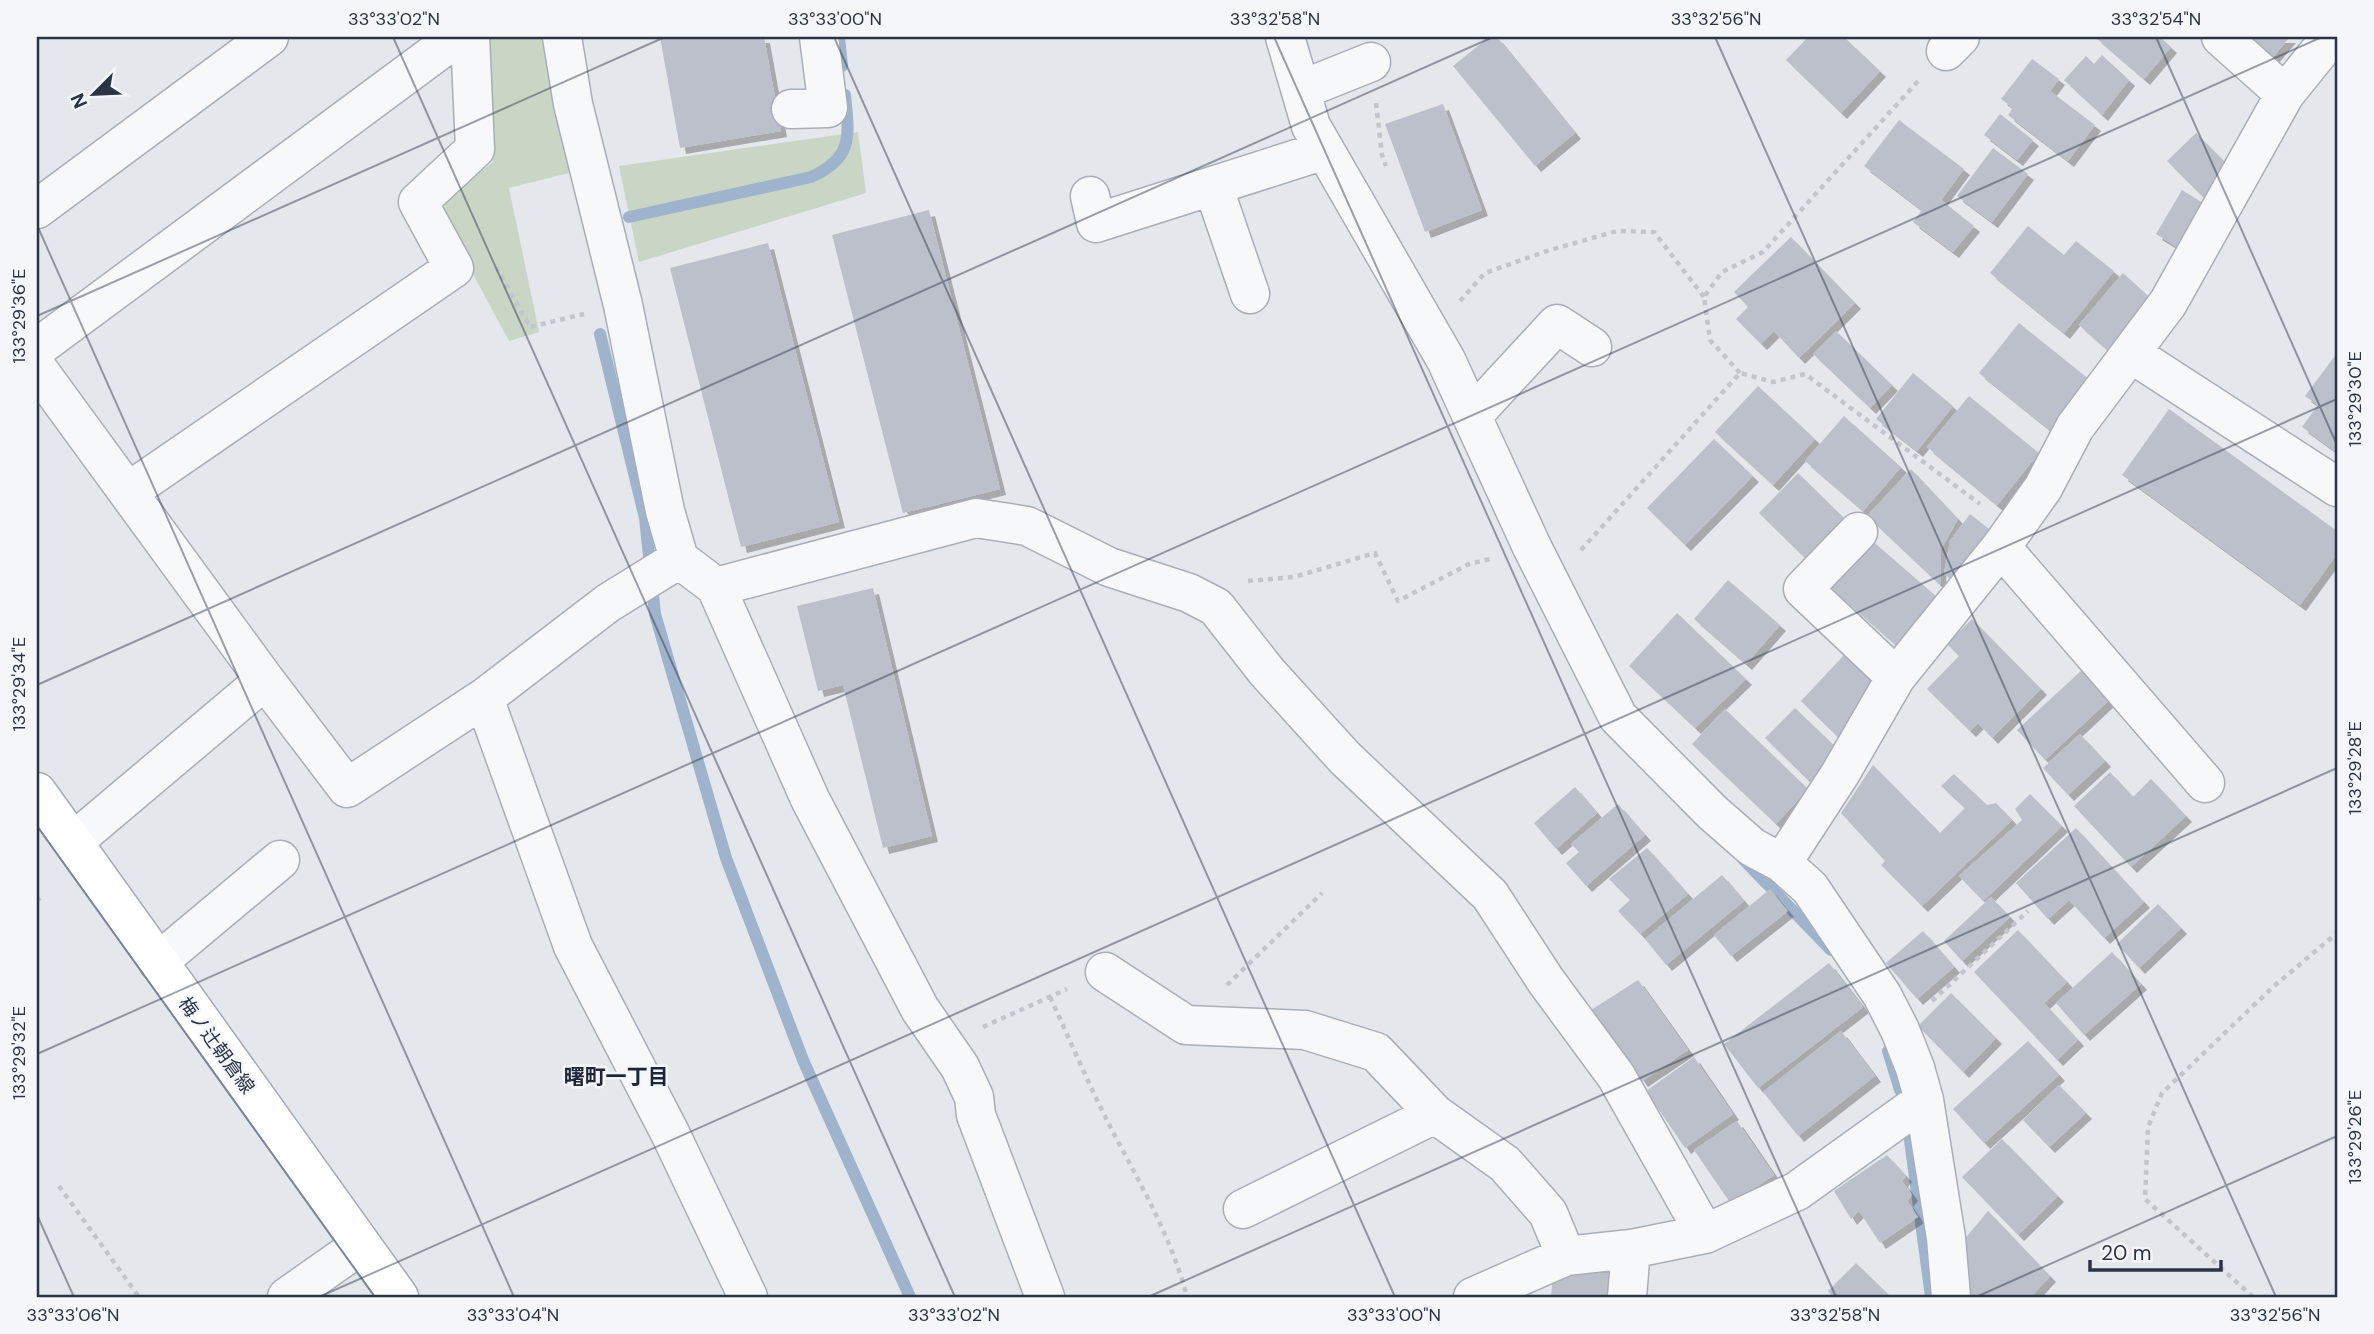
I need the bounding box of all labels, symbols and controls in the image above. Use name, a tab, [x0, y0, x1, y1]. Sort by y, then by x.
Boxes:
text: 33°33'02"N	[348, 7, 440, 31]
text: 33°33'00"N	[788, 7, 882, 31]
text: 33°32'58"N	[1230, 7, 1320, 31]
text: 33°32'56"N	[1671, 7, 1761, 31]
text: 33°32'54"N	[2111, 7, 2201, 31]
north arrow	[60, 60, 130, 130]
text: N	[65, 89, 93, 112]
text: 133°29'36"E	[7, 269, 31, 363]
text: 133°29'30"E	[2343, 351, 2367, 447]
text: 133°29'34"E	[7, 637, 31, 731]
text: 133°29'28"E	[2343, 721, 2367, 815]
street label: 梅ノ辻朝倉線	[173, 992, 260, 1099]
text: 133°29'32"E	[7, 1006, 31, 1100]
district label: 曙町一丁目	[564, 1063, 669, 1091]
text: 133°29'26"E	[2343, 1090, 2367, 1184]
scale bar	[2090, 1229, 2222, 1273]
text: 20 m	[2101, 1239, 2152, 1267]
text: 33°33'06"N	[27, 1303, 119, 1327]
text: 33°33'04"N	[467, 1303, 559, 1327]
text: 33°33'02"N	[908, 1303, 1000, 1327]
text: 33°33'00"N	[1347, 1303, 1441, 1327]
text: 33°32'58"N	[1790, 1303, 1880, 1327]
text: 33°32'56"N	[2230, 1303, 2320, 1327]

